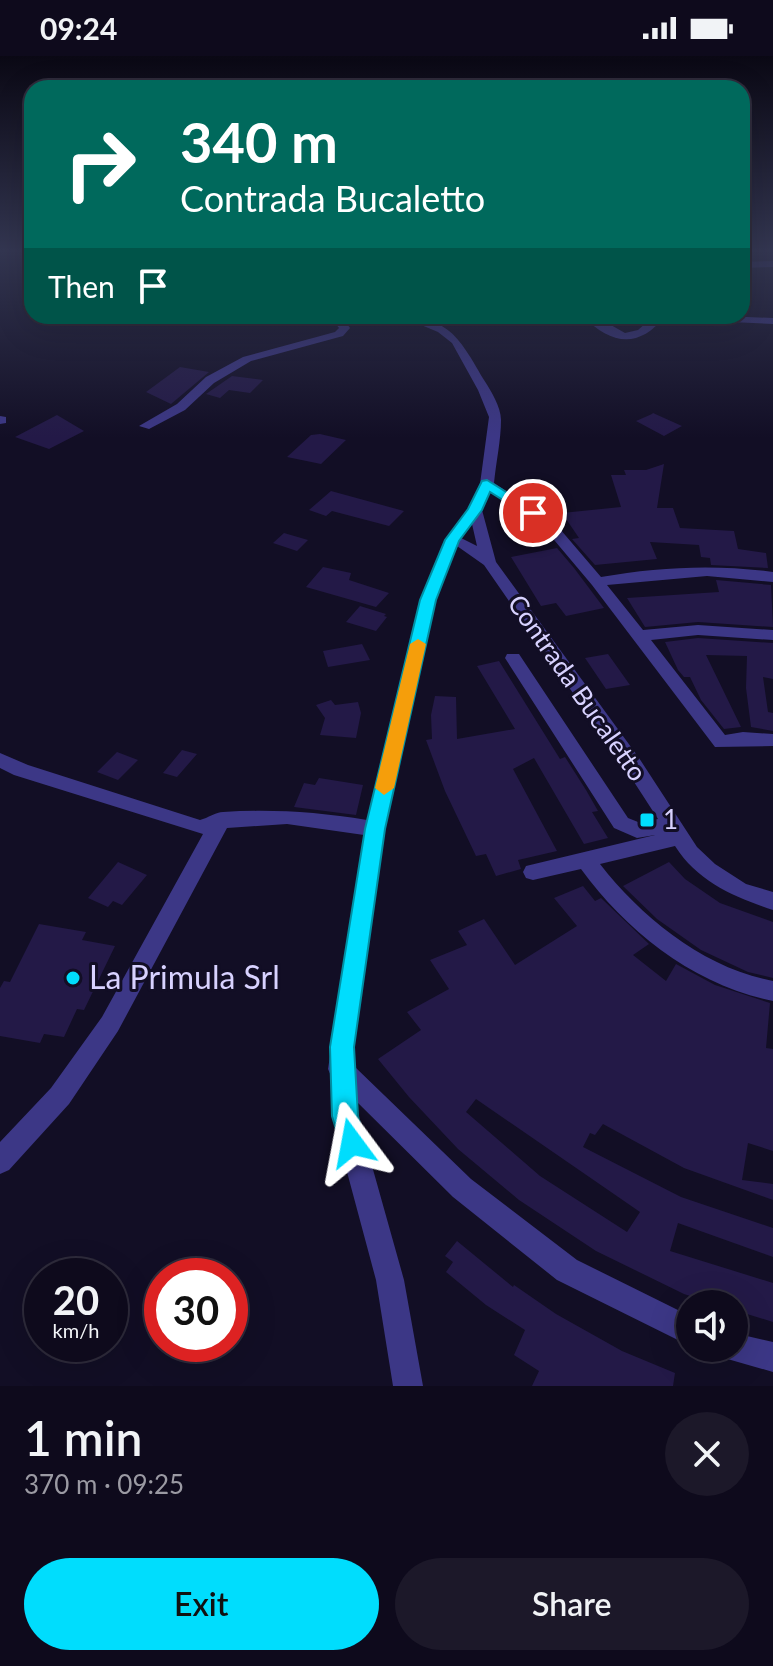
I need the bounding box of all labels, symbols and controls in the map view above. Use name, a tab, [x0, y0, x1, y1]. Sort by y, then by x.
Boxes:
text: 09:24	[40, 10, 117, 46]
text: 340 m	[180, 108, 338, 175]
icon: right	[48, 112, 152, 216]
text: Contrada Bucaletto	[180, 176, 485, 220]
icon: arrive	[131, 264, 175, 308]
text: Then	[48, 268, 115, 304]
pin	[499, 479, 567, 547]
icon: arrive	[511, 491, 555, 535]
street label: Contrada Bucaletto	[502, 588, 654, 787]
place label: 1	[663, 803, 678, 835]
marker: 1	[638, 811, 656, 829]
place label: La Primula Srl	[89, 957, 280, 996]
marker: La Primula Srl	[64, 969, 82, 987]
position arrow	[310, 1101, 394, 1185]
speed limit sign: 30	[144, 1258, 248, 1362]
text: 20	[53, 1276, 99, 1324]
map controls	[676, 1290, 748, 1362]
button: sound	[676, 1290, 748, 1362]
text: km/h	[53, 1318, 99, 1342]
text: 1 min	[24, 1409, 142, 1466]
button: close	[665, 1412, 749, 1496]
text: 370 m · 09:25	[24, 1468, 184, 1500]
button: Exit	[24, 1558, 379, 1650]
button: Share	[395, 1558, 749, 1650]

